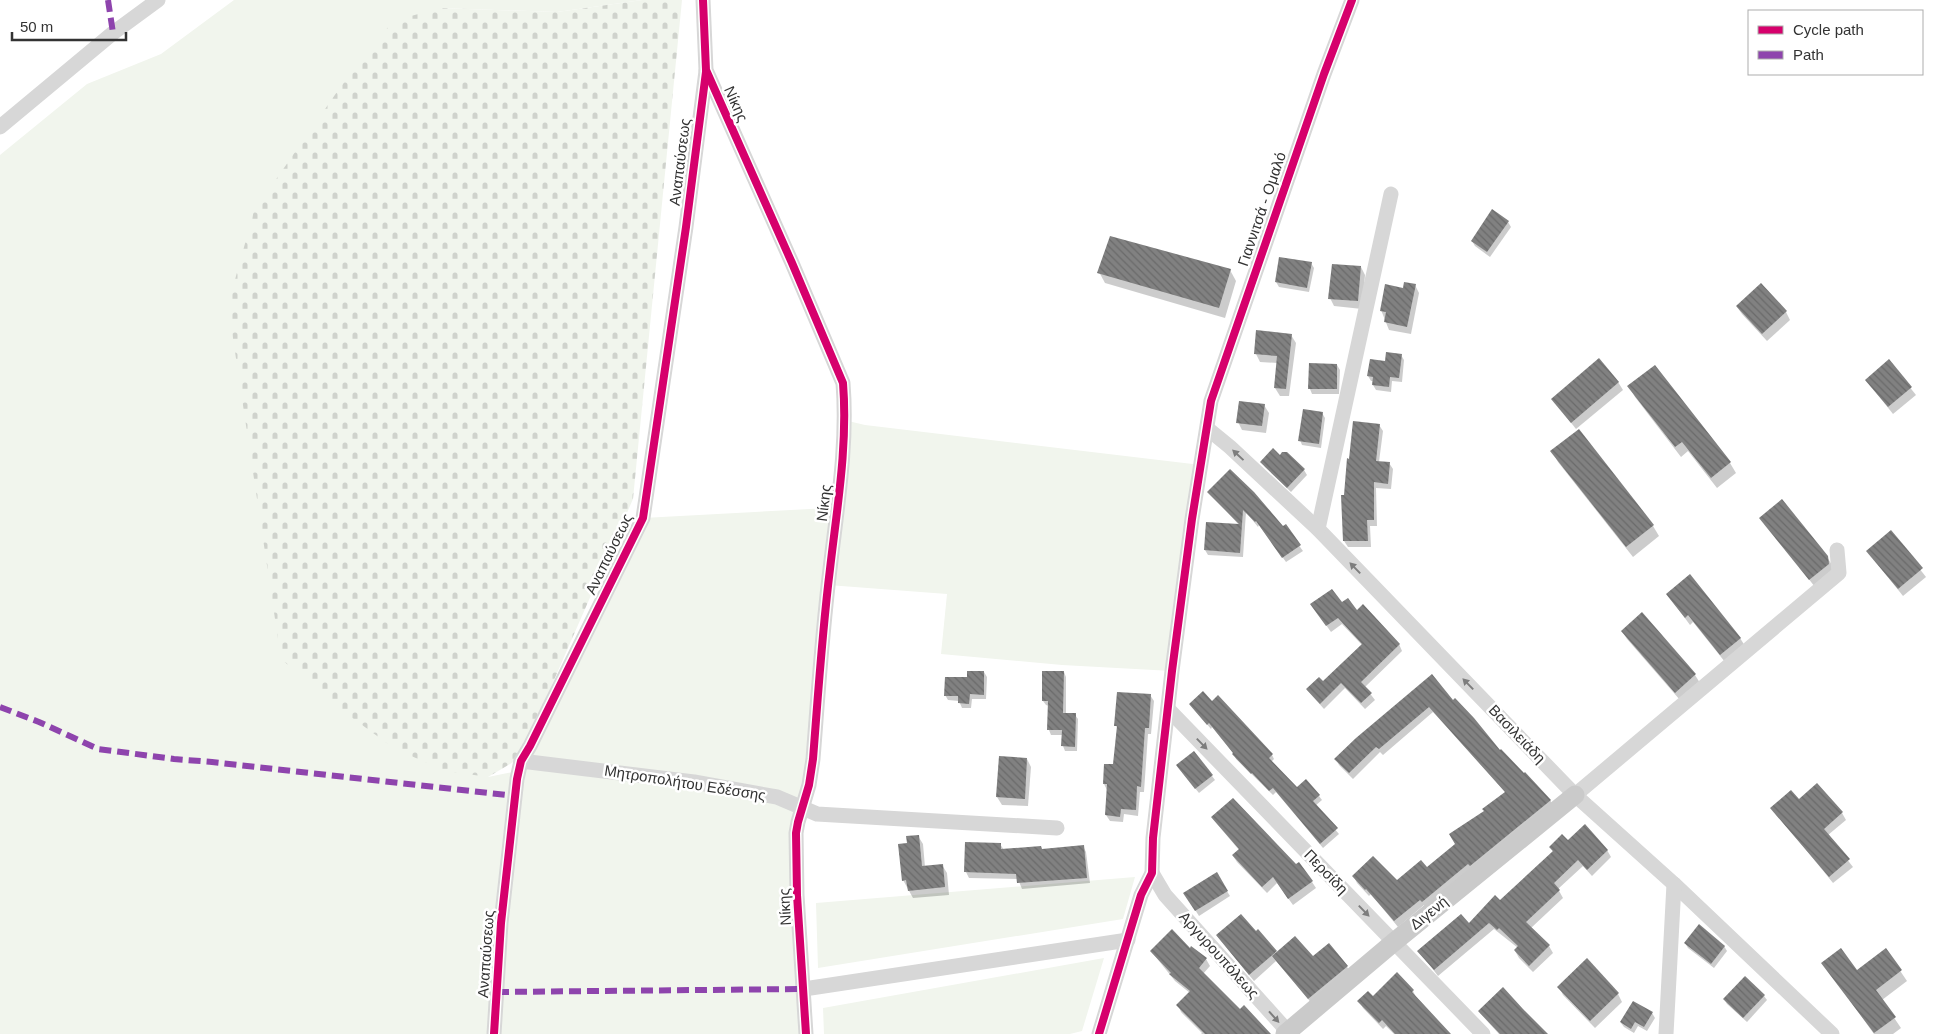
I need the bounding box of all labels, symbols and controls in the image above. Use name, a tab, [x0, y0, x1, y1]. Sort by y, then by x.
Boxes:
scale bar	[12, 10, 126, 42]
legend	[1748, 10, 1923, 75]
text: 50 m	[20, 18, 53, 35]
text: Cycle path	[1793, 21, 1864, 38]
text: Path	[1793, 46, 1824, 63]
street label: Νίκης	[721, 83, 752, 124]
street label: Αναπαύσεως	[666, 117, 693, 207]
street label: Γιαννιτσά - Ομαλό	[1234, 150, 1289, 268]
one-way arrow	[1233, 449, 1245, 461]
street label: Νίκης	[813, 483, 834, 522]
street label: Αναπαύσεως	[582, 511, 635, 597]
one-way arrow	[1349, 562, 1361, 574]
one-way arrow	[1462, 679, 1474, 691]
street label: Βασιλειάδη	[1485, 701, 1549, 766]
one-way arrow	[1196, 738, 1208, 750]
street label: Μητροπολήτου Εδέσσης	[603, 761, 767, 804]
street label: Περσίδη	[1301, 846, 1352, 897]
street label: Νίκης	[775, 888, 794, 926]
street label: Διγενή	[1406, 892, 1451, 933]
one-way arrow	[1358, 905, 1370, 917]
street label: Αργυρουπόλεως	[1176, 908, 1263, 1002]
street label: Αναπαύσεως	[474, 910, 497, 998]
one-way arrow	[1268, 1010, 1280, 1022]

